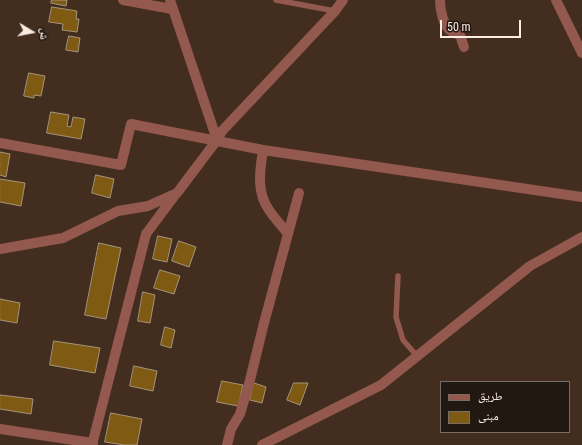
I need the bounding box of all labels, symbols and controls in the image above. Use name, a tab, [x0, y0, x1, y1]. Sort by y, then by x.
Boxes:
north arrow	[12, 12, 52, 52]
scale bar	[442, 12, 523, 38]
text: 50 m	[447, 20, 471, 34]
text: ش	[37, 27, 52, 41]
legend	[440, 381, 570, 433]
text: طريق	[478, 389, 503, 403]
text: مبنى	[478, 409, 499, 423]

